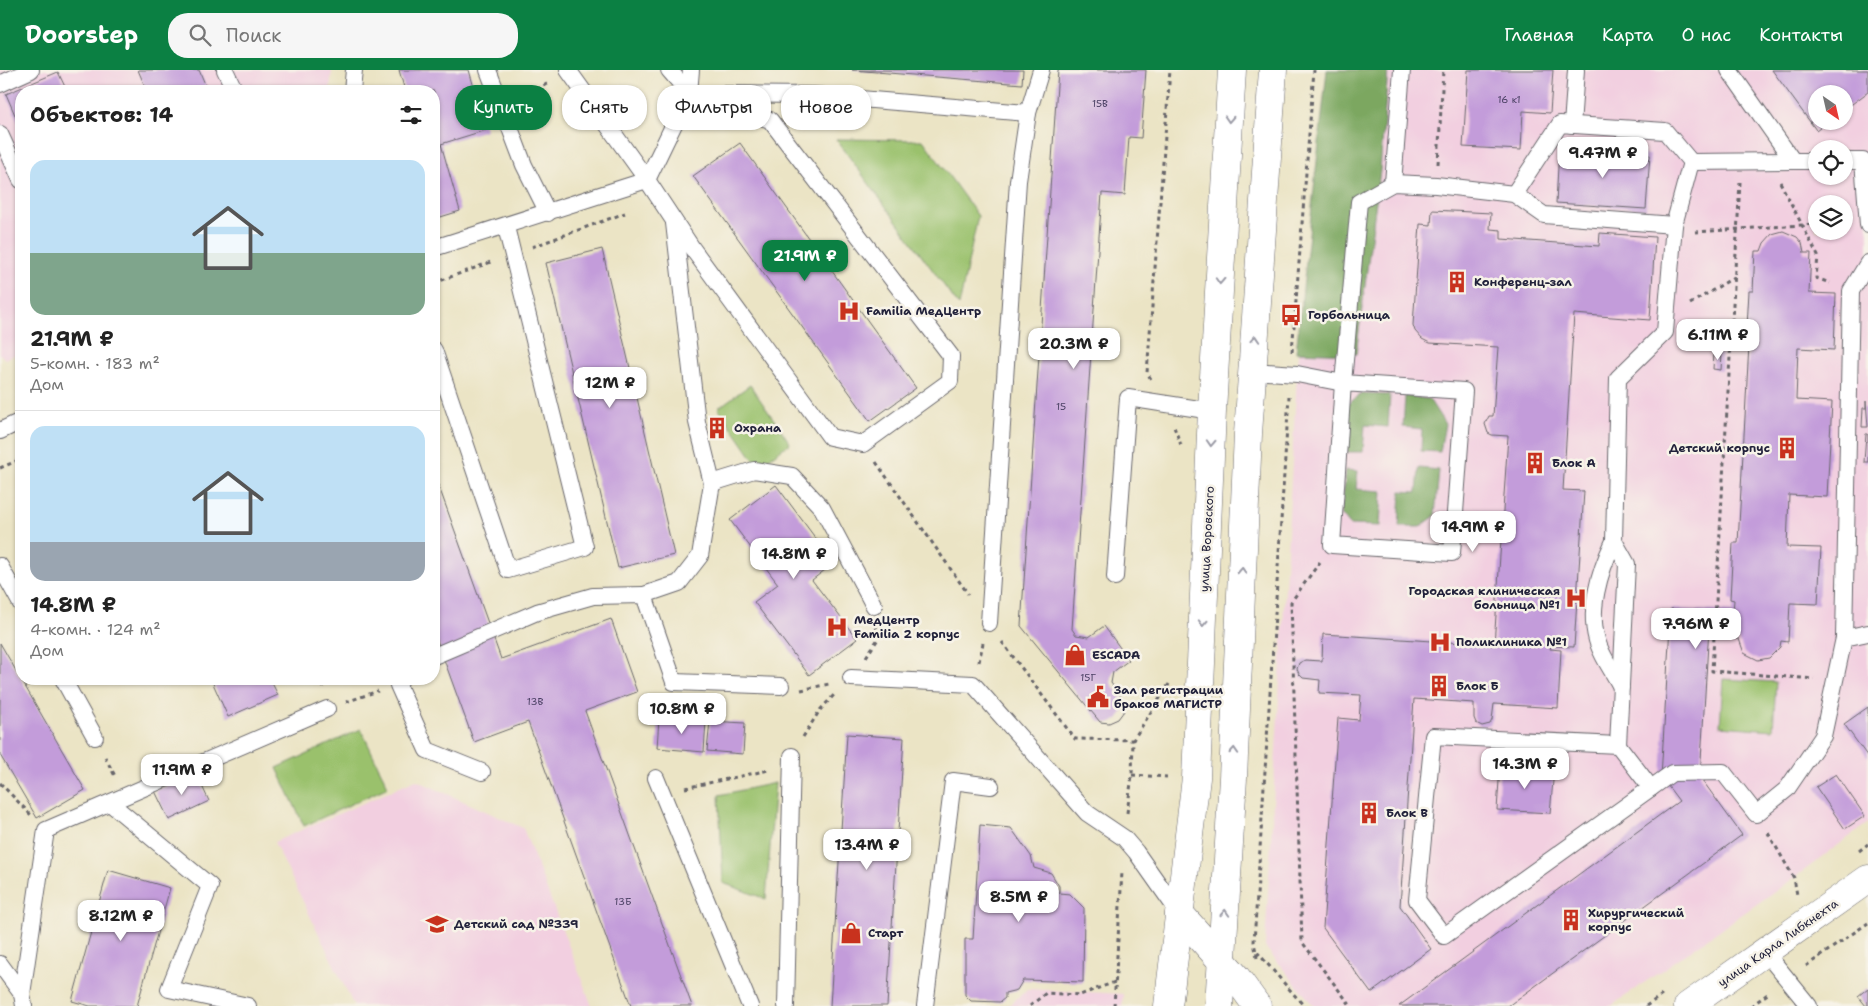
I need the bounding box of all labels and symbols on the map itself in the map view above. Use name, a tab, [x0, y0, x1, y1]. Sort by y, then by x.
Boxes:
north arrow	[1808, 85, 1852, 130]
house number: 16 к1	[1497, 93, 1521, 106]
house number: 15В	[1092, 97, 1108, 110]
one-way arrow	[1223, 115, 1234, 123]
pin: 9.47M ₽	[1557, 136, 1649, 179]
pin: 21.9M ₽	[759, 240, 851, 282]
building icon: Конференц-зал	[1444, 269, 1470, 295]
place label: Конференц-зал	[1474, 274, 1572, 290]
one-way arrow	[1214, 277, 1225, 285]
hospital icon: Familia МедЦентр	[836, 298, 862, 324]
bus stop icon: Горбольница	[1278, 302, 1304, 328]
place label: Familia МедЦентр	[866, 303, 981, 319]
place label: Горбольница	[1308, 307, 1391, 323]
pin: 6.11M ₽	[1672, 318, 1764, 361]
pin: 20.3M ₽	[1028, 328, 1120, 370]
one-way arrow	[1249, 335, 1260, 343]
pin: 12M ₽	[575, 366, 645, 409]
house number: 15	[1056, 400, 1066, 413]
building icon: Охрана	[704, 415, 730, 441]
place label: Охрана	[734, 420, 782, 436]
building icon: Детский корпус	[1774, 435, 1800, 461]
one-way arrow	[1205, 439, 1216, 447]
place label: Детский корпус	[1669, 440, 1770, 456]
building icon: Блок А	[1522, 450, 1548, 476]
place label: Блок А	[1552, 455, 1596, 471]
street label: улица Воровского	[1196, 486, 1218, 592]
pin: 14.9M ₽	[1427, 510, 1519, 553]
pin: 14.8M ₽	[748, 538, 840, 580]
one-way arrow	[1236, 567, 1247, 575]
place label: Городская клиническая больница №1	[1408, 583, 1560, 613]
hospital icon: Городская клиническая больница №1	[1563, 585, 1589, 611]
pin: 7.96M ₽	[1650, 608, 1742, 650]
place label: МедЦентр Familia 2 корпус	[854, 612, 960, 642]
hospital icon: МедЦентр Familia 2 корпус	[824, 614, 850, 640]
one-way arrow	[1198, 620, 1208, 627]
hospital icon: Поликлиника №1	[1427, 629, 1453, 655]
place label: Поликлиника №1	[1456, 634, 1567, 650]
shop icon: ESCADA	[1062, 642, 1088, 668]
place label: ESCADA	[1092, 647, 1140, 663]
house number: 15Г	[1080, 671, 1096, 684]
building icon: Блок Б	[1426, 673, 1452, 699]
place label: Блок Б	[1456, 678, 1499, 694]
place label: Зал регистрации браков МАГИСТР	[1114, 682, 1224, 712]
public building icon: Зал регистрации браков МАГИСТР	[1085, 684, 1111, 710]
pin: 10.8M ₽	[636, 692, 728, 735]
house number: 13В	[527, 695, 543, 708]
one-way arrow	[1228, 747, 1239, 755]
pin: 14.3M ₽	[1479, 748, 1571, 790]
pin: 11.9M ₽	[136, 754, 228, 796]
building icon: Блок В	[1356, 800, 1382, 826]
place label: Блок В	[1386, 805, 1428, 821]
pin: 13.4M ₽	[821, 828, 913, 871]
pin: 8.5M ₽	[978, 880, 1060, 923]
house number: 13Б	[614, 895, 632, 908]
street label: улица Карла Либкнехта	[1715, 895, 1842, 991]
pin: 8.12M ₽	[75, 900, 167, 942]
place label: Хирургический корпус	[1588, 905, 1685, 935]
building icon: Хирургический корпус	[1558, 907, 1584, 933]
one-way arrow	[1219, 909, 1230, 917]
school or university icon: Детский сад №339	[424, 911, 450, 937]
place label: Детский сад №339	[454, 916, 578, 932]
shop icon: Старт	[838, 920, 864, 946]
place label: Старт	[868, 925, 904, 941]

